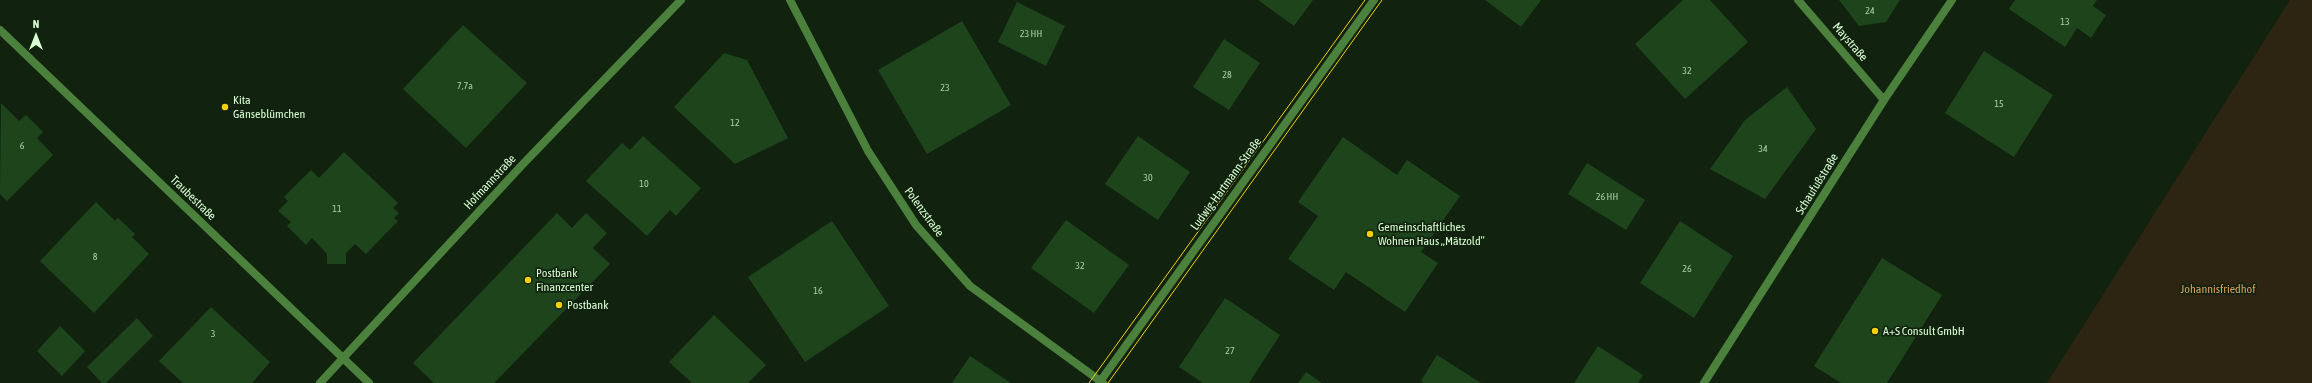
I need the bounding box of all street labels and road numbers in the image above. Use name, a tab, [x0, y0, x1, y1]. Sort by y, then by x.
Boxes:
street label: Maystraße	[1829, 20, 1871, 64]
street label: Ludwig-Hartmann-Straße	[1188, 135, 1264, 233]
street label: Schaufußstraße	[1793, 151, 1841, 217]
street label: Hofmannstraße	[461, 152, 519, 212]
street label: Traubestraße	[167, 173, 219, 223]
street label: Polenzstraße	[901, 184, 947, 240]

